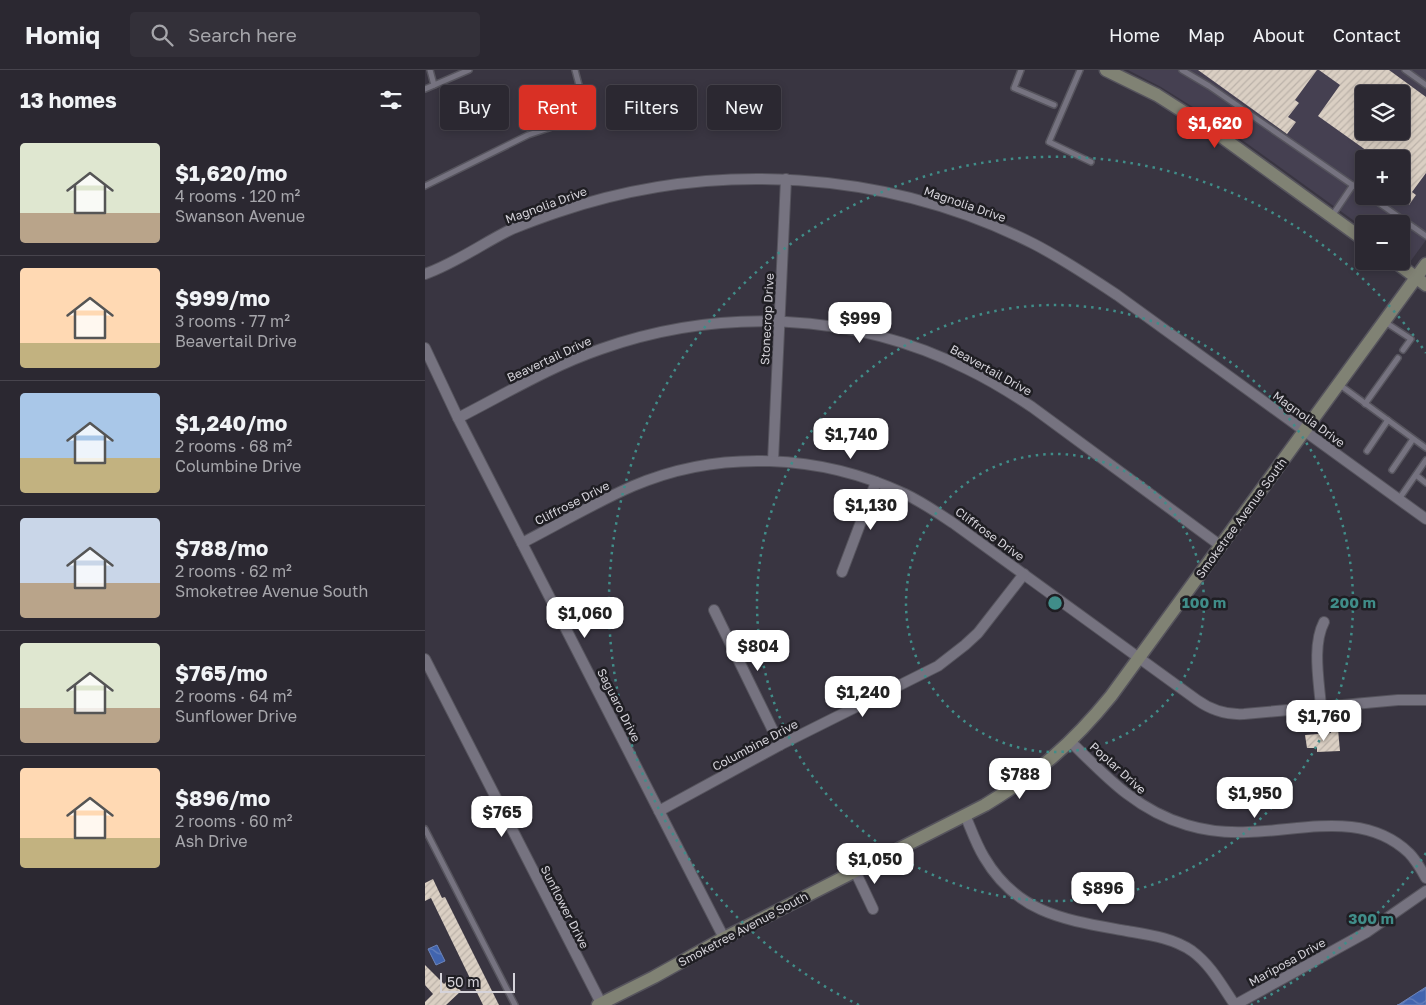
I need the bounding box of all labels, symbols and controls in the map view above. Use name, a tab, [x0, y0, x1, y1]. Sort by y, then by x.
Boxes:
search box	[130, 12, 480, 57]
text: Homiq	[25, 20, 100, 49]
icon: search	[148, 21, 176, 49]
text: Search here	[188, 23, 297, 46]
text: Home	[1109, 24, 1160, 46]
text: Map	[1188, 24, 1225, 46]
text: About	[1253, 24, 1305, 46]
text: Contact	[1333, 24, 1401, 46]
chip: Buy	[440, 85, 509, 130]
chip: Rent	[519, 85, 596, 130]
chip: Filters	[606, 85, 697, 130]
chip: New	[707, 85, 781, 130]
map controls	[1355, 85, 1410, 270]
button: layers	[1355, 85, 1410, 140]
icon: filters	[377, 86, 405, 114]
text: 13 homes	[20, 87, 117, 113]
pin: $1,620	[1174, 106, 1256, 149]
text: $1,620	[1188, 113, 1242, 133]
button: +	[1355, 150, 1410, 205]
text: $1,620/mo	[175, 160, 287, 186]
icon: home	[60, 163, 120, 223]
street label: Magnolia Drive	[503, 183, 589, 227]
street label: Magnolia Drive	[922, 183, 1008, 225]
text: 4 rooms · 120 m²	[175, 186, 300, 206]
text: Swanson Avenue	[175, 206, 305, 226]
button: −	[1355, 215, 1410, 270]
street label: Stonecrop Drive	[757, 273, 777, 365]
text: $999/mo	[175, 285, 270, 311]
icon: home	[60, 288, 120, 348]
pin: $999	[830, 302, 890, 344]
text: $999	[839, 308, 881, 328]
text: 3 rooms · 77 m²	[175, 311, 290, 331]
text: Beavertail Drive	[175, 331, 297, 351]
street label: Beavertail Drive	[504, 333, 594, 385]
street label: Beavertail Drive	[947, 341, 1035, 399]
street label: Magnolia Drive	[1270, 388, 1348, 450]
text: $1,240/mo	[175, 410, 287, 436]
icon: home	[60, 413, 120, 473]
pin: $1,740	[810, 418, 892, 460]
text: $1,740	[824, 424, 878, 444]
text: 2 rooms · 68 m²	[175, 436, 292, 456]
street label: Smoketree Avenue South	[1192, 455, 1290, 581]
text: Columbine Drive	[175, 456, 301, 476]
street label: Cliffrose Drive	[532, 478, 612, 528]
pin: $1,130	[830, 488, 912, 531]
text: $1,130	[845, 495, 897, 515]
street label: Cliffrose Drive	[952, 504, 1028, 564]
text: $788/mo	[175, 535, 268, 561]
icon: home	[60, 538, 120, 598]
text: 2 rooms · 62 m²	[175, 561, 292, 581]
text: Smoketree Avenue South	[175, 581, 368, 601]
text: 100 m	[1182, 593, 1226, 611]
text: 200 m	[1330, 593, 1376, 611]
centre of rings	[1046, 594, 1064, 612]
pin: $1,060	[544, 596, 626, 639]
text: $1,060	[557, 603, 613, 623]
pin: $804	[728, 630, 788, 672]
text: $804	[737, 636, 779, 656]
text: $765/mo	[175, 660, 268, 686]
icon: home	[60, 663, 120, 723]
street label: Saguaro Drive	[594, 666, 644, 744]
pin: $1,240	[822, 676, 904, 718]
text: $1,240	[836, 682, 890, 702]
text: 2 rooms · 64 m²	[175, 686, 292, 706]
pin: $1,760	[1283, 700, 1365, 742]
text: Sunflower Drive	[175, 706, 297, 726]
text: $1,760	[1297, 706, 1351, 726]
street label: Columbine Drive	[710, 716, 800, 774]
street label: Poplar Drive	[1087, 739, 1149, 797]
pin: $788	[990, 758, 1050, 800]
text: $788	[1000, 764, 1040, 784]
pin: $1,950	[1214, 776, 1296, 819]
text: $1,950	[1228, 783, 1282, 803]
text: $896/mo	[175, 785, 270, 811]
icon: home	[60, 788, 120, 848]
pin: $765	[472, 796, 532, 838]
text: $765	[482, 802, 522, 822]
text: 2 rooms · 60 m²	[175, 811, 293, 831]
text: Ash Drive	[175, 831, 248, 851]
pin: $1,050	[834, 842, 916, 885]
text: $1,050	[848, 849, 902, 869]
street label: Sunflower Drive	[538, 863, 592, 951]
pin: $896	[1073, 872, 1133, 914]
text: $896	[1082, 878, 1124, 898]
street label: Smoketree Avenue South	[675, 888, 811, 970]
text: 300 m	[1348, 909, 1394, 927]
street label: Mariposa Drive	[1246, 935, 1328, 989]
scale bar	[440, 970, 515, 993]
text: 50 m	[447, 973, 480, 990]

